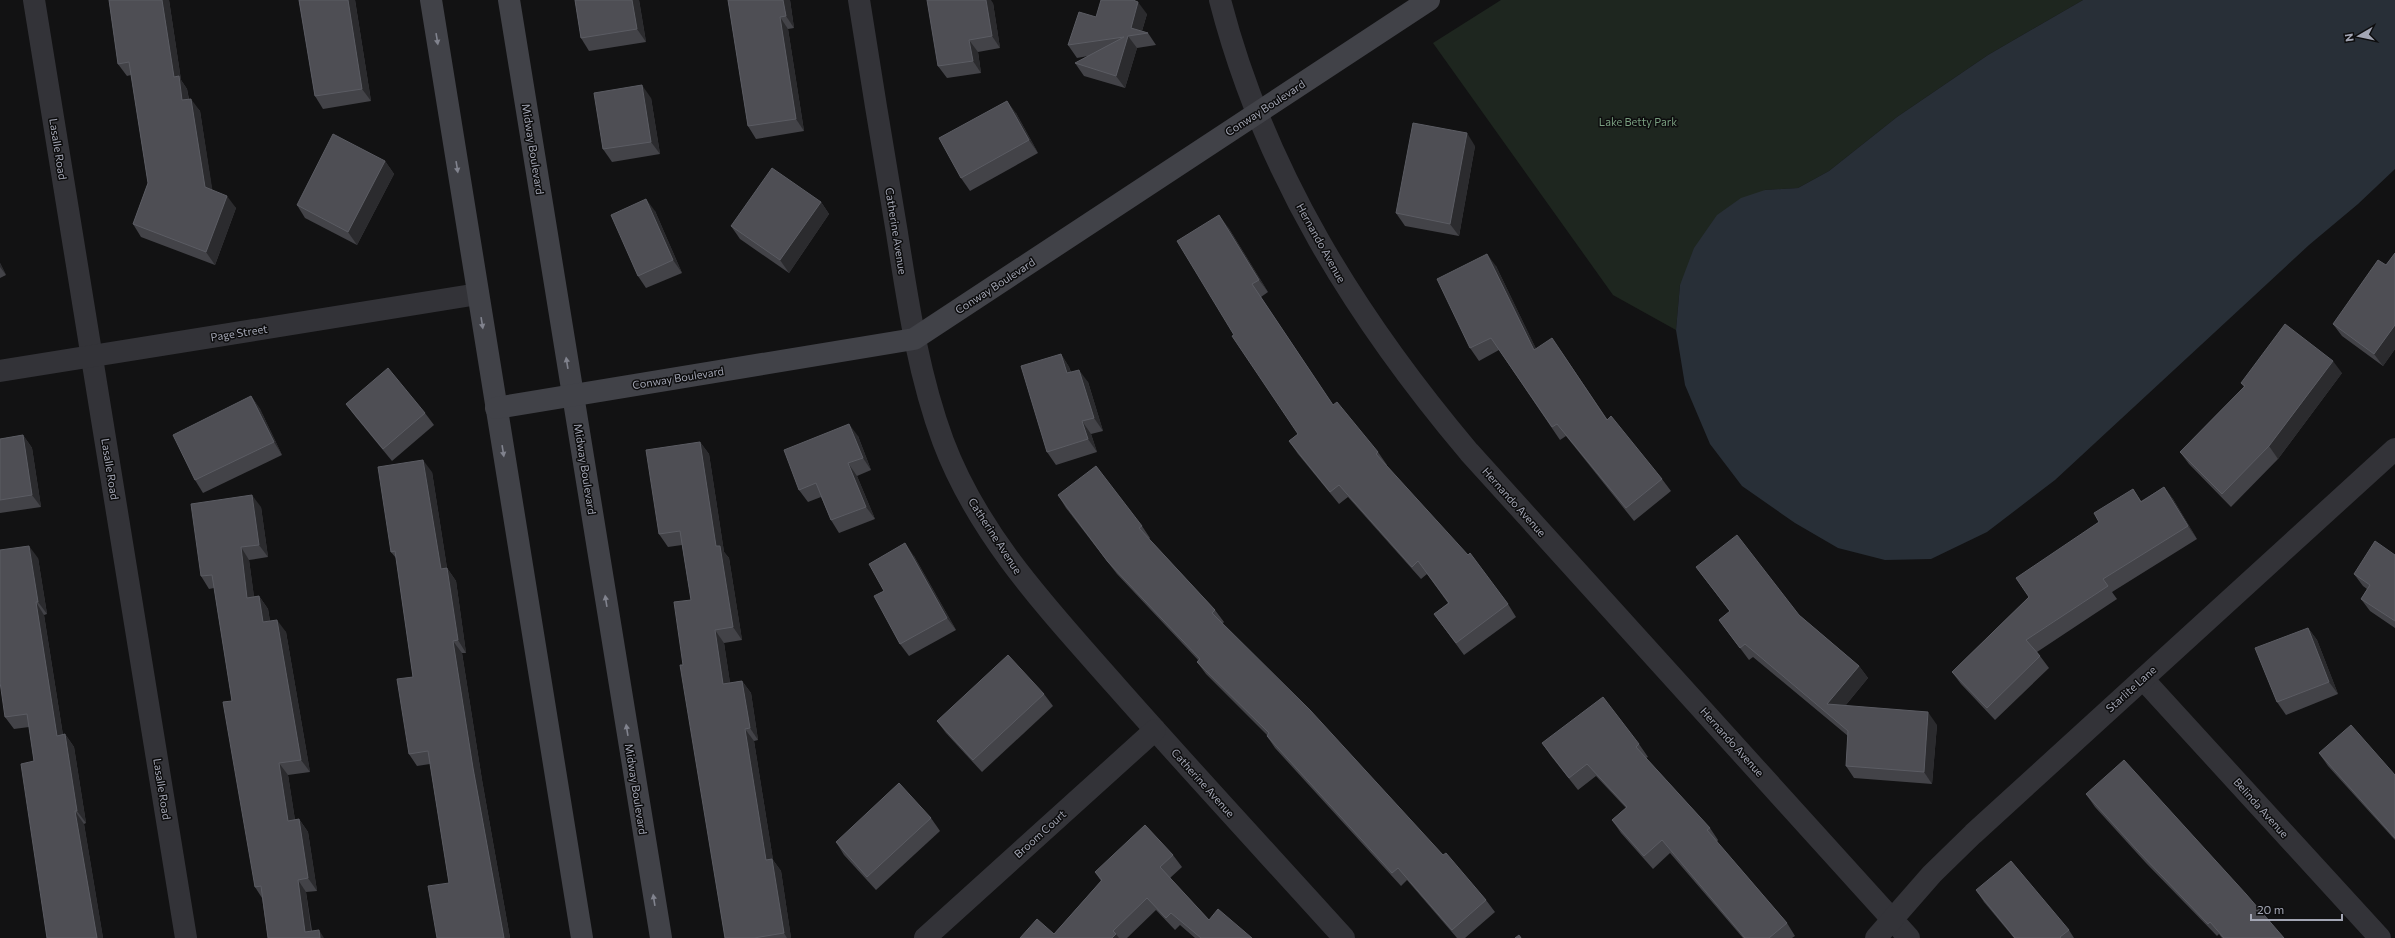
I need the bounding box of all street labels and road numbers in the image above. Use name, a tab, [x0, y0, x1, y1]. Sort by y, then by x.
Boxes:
street label: Conway Boulevard	[1222, 77, 1307, 138]
street label: Midway Boulevard	[520, 102, 547, 195]
street label: Lasalle Road	[47, 117, 70, 181]
street label: Catherine Avenue	[883, 186, 910, 276]
street label: Hernando Avenue	[1294, 201, 1349, 285]
street label: Conway Boulevard	[952, 255, 1037, 316]
street label: Page Street	[210, 322, 269, 343]
street label: Conway Boulevard	[631, 364, 725, 391]
street label: Midway Boulevard	[572, 422, 599, 515]
street label: Lasalle Road	[99, 437, 122, 501]
street label: Hernando Avenue	[1480, 464, 1549, 539]
street label: Catherine Avenue	[966, 495, 1025, 576]
street label: Starlite Lane	[2103, 663, 2159, 715]
street label: Hernando Avenue	[1698, 704, 1767, 779]
street label: Midway Boulevard	[623, 742, 650, 835]
street label: Catherine Avenue	[1169, 746, 1238, 820]
street label: Lasalle Road	[151, 757, 174, 821]
street label: Belinda Avenue	[2231, 775, 2292, 840]
street label: Broom Court	[1011, 807, 1069, 860]

